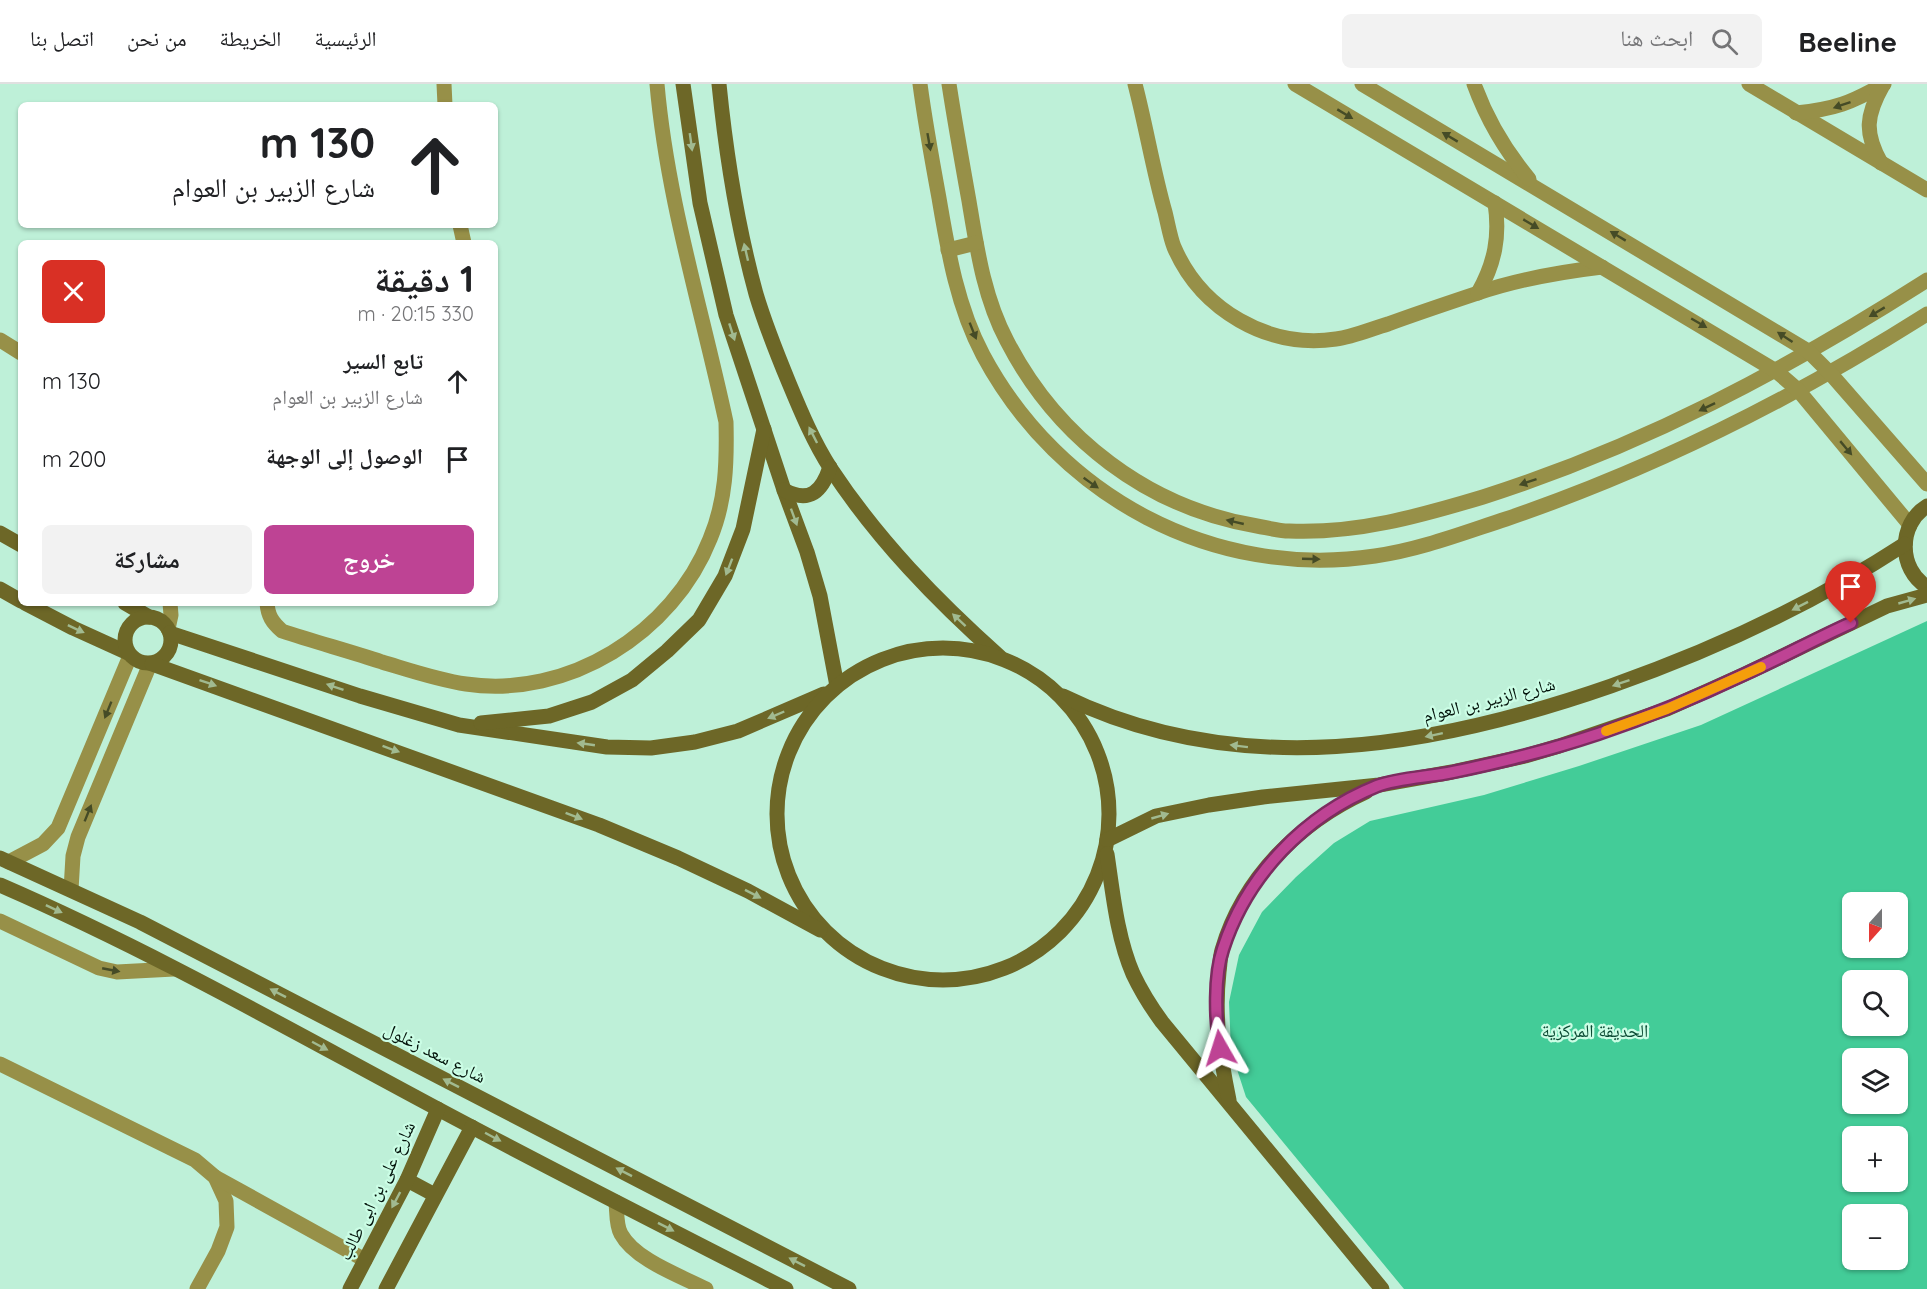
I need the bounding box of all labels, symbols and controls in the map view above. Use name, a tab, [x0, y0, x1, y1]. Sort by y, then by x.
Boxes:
search box	[1342, 14, 1762, 68]
text: ابحث هنا	[1620, 24, 1693, 52]
text: Beeline	[1798, 24, 1897, 59]
text: اتصل بنا	[30, 25, 94, 51]
text: من نحن	[127, 25, 187, 51]
text: الخريطة	[220, 25, 281, 51]
text: الرئيسية	[314, 25, 377, 51]
icon: search	[1708, 25, 1741, 58]
one-way arrow	[1833, 100, 1851, 110]
one-way arrow	[1337, 109, 1354, 119]
text: 130 m	[260, 116, 375, 169]
icon: ahead	[396, 126, 474, 204]
one-way arrow	[1442, 131, 1458, 142]
one-way arrow	[925, 132, 934, 151]
one-way arrow	[686, 133, 695, 152]
text: شارع الزبير بن العوام	[172, 170, 375, 204]
one-way arrow	[1523, 219, 1539, 230]
one-way arrow	[1610, 231, 1626, 242]
one-way arrow	[741, 243, 751, 261]
text: 1 دقيقة	[374, 256, 474, 301]
button: close	[42, 260, 105, 323]
text: 330 m · 20:15	[358, 301, 474, 326]
one-way arrow	[1869, 306, 1886, 316]
one-way arrow	[1691, 318, 1707, 329]
one-way arrow	[969, 322, 978, 340]
one-way arrow	[727, 323, 737, 341]
one-way arrow	[1777, 331, 1793, 342]
text: تابع السير	[343, 347, 423, 375]
icon: ahead	[441, 365, 474, 398]
text: 130 m	[42, 367, 101, 395]
text: شارع الزبير بن العوام	[272, 384, 423, 409]
one-way arrow	[1699, 402, 1716, 412]
one-way arrow	[808, 426, 818, 443]
one-way arrow	[1839, 440, 1852, 455]
text: الوصول إلى الوجهة	[266, 442, 423, 470]
icon: arrive	[441, 443, 474, 476]
text: 200 m	[42, 445, 106, 473]
one-way arrow	[1083, 477, 1099, 489]
one-way arrow	[1519, 478, 1537, 488]
one-way arrow	[790, 508, 800, 526]
one-way arrow	[1225, 517, 1244, 526]
button: مشاركة	[42, 525, 252, 594]
button: خروج	[264, 525, 474, 594]
one-way arrow	[1302, 555, 1321, 564]
one-way arrow	[723, 558, 733, 576]
pin	[1825, 561, 1876, 623]
icon: arrive	[1834, 570, 1867, 603]
one-way arrow	[1898, 596, 1916, 605]
one-way arrow	[1791, 600, 1809, 610]
one-way arrow	[952, 614, 967, 627]
one-way arrow	[67, 625, 84, 634]
street label: شارع الزبير بن العوام	[1420, 672, 1558, 728]
one-way arrow	[199, 678, 217, 688]
one-way arrow	[1612, 678, 1630, 688]
one-way arrow	[326, 682, 344, 692]
one-way arrow	[103, 701, 112, 719]
one-way arrow	[767, 711, 785, 720]
one-way arrow	[1424, 731, 1443, 740]
one-way arrow	[577, 740, 596, 749]
one-way arrow	[1230, 741, 1249, 750]
one-way arrow	[382, 744, 400, 754]
one-way arrow	[84, 804, 93, 822]
one-way arrow	[1151, 811, 1169, 820]
one-way arrow	[565, 812, 583, 821]
one-way arrow	[744, 889, 761, 899]
north arrow	[1842, 892, 1908, 958]
map controls	[1842, 892, 1908, 1270]
one-way arrow	[45, 904, 62, 913]
one-way arrow	[102, 966, 121, 975]
button: search	[1842, 970, 1908, 1036]
one-way arrow	[269, 988, 286, 998]
position arrow	[1188, 1016, 1252, 1080]
street label: شارع سعد زغلول	[380, 1017, 490, 1088]
park label: الحديقة المركزية	[1542, 1019, 1648, 1042]
one-way arrow	[312, 1041, 329, 1051]
button: layers	[1842, 1048, 1908, 1114]
one-way arrow	[442, 1078, 459, 1088]
street label: شارع على بن ابى طالب	[333, 1118, 420, 1264]
button: +	[1842, 1126, 1908, 1192]
one-way arrow	[484, 1132, 501, 1142]
one-way arrow	[616, 1168, 633, 1177]
one-way arrow	[391, 1192, 401, 1209]
button: −	[1842, 1204, 1908, 1270]
one-way arrow	[657, 1222, 674, 1232]
one-way arrow	[789, 1257, 806, 1267]

